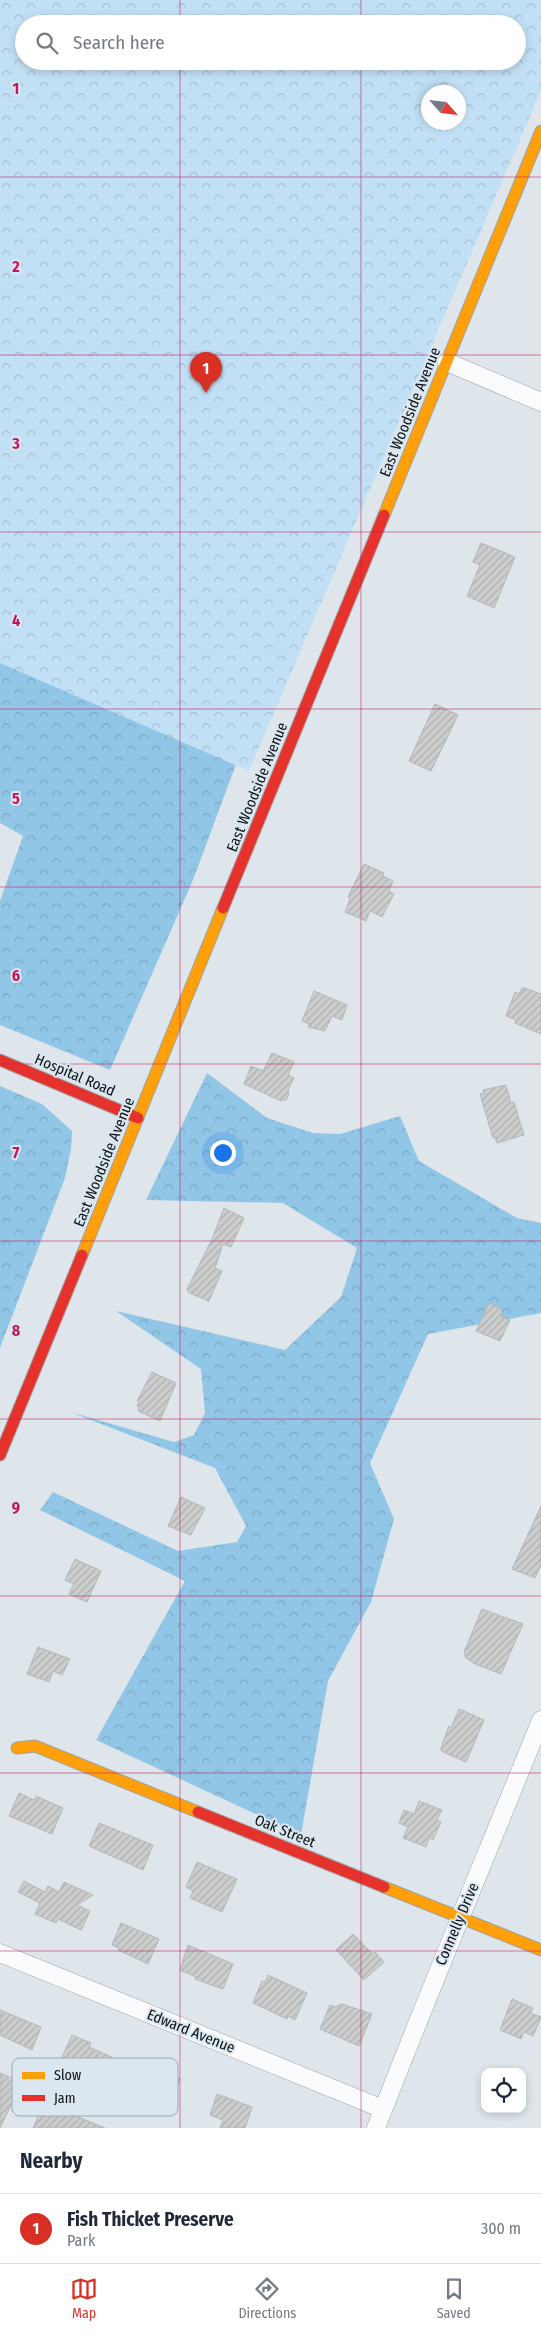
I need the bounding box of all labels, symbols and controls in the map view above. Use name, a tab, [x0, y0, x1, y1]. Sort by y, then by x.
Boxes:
search box	[15, 15, 526, 70]
icon: search	[33, 29, 61, 57]
text: Search here	[73, 31, 165, 54]
text: 1	[13, 79, 19, 98]
north arrow	[421, 85, 466, 130]
text: 2	[11, 257, 20, 276]
street label: East Woodside Avenue	[376, 345, 444, 479]
pin: 1	[190, 352, 222, 393]
text: 3	[11, 434, 20, 453]
text: 4	[12, 611, 20, 630]
street label: East Woodside Avenue	[223, 720, 291, 854]
text: 5	[12, 789, 20, 808]
text: 6	[12, 966, 20, 985]
street label: Hospital Road	[32, 1050, 118, 1100]
street label: East Woodside Avenue	[70, 1095, 138, 1229]
your location	[210, 1140, 236, 1166]
text: 7	[13, 1143, 20, 1162]
text: 8	[12, 1321, 21, 1340]
text: 9	[12, 1498, 20, 1517]
street label: Oak Street	[252, 1811, 318, 1851]
street label: Connelly Drive	[431, 1880, 483, 1968]
street label: Edward Avenue	[144, 2005, 238, 2057]
legend	[12, 2058, 178, 2116]
text: Slow	[54, 2067, 81, 2084]
map controls	[481, 2068, 526, 2113]
button: locate	[481, 2068, 526, 2113]
text: Jam	[54, 2090, 75, 2107]
text: Nearby	[20, 2148, 82, 2174]
text: Fish Thicket Preserve	[67, 2208, 234, 2231]
text: 1	[33, 2219, 39, 2238]
text: 300 m	[481, 2219, 521, 2238]
text: Park	[67, 2231, 95, 2250]
tab: Map	[70, 2275, 98, 2322]
tab: Directions	[238, 2275, 296, 2322]
tab: Saved	[437, 2275, 471, 2322]

